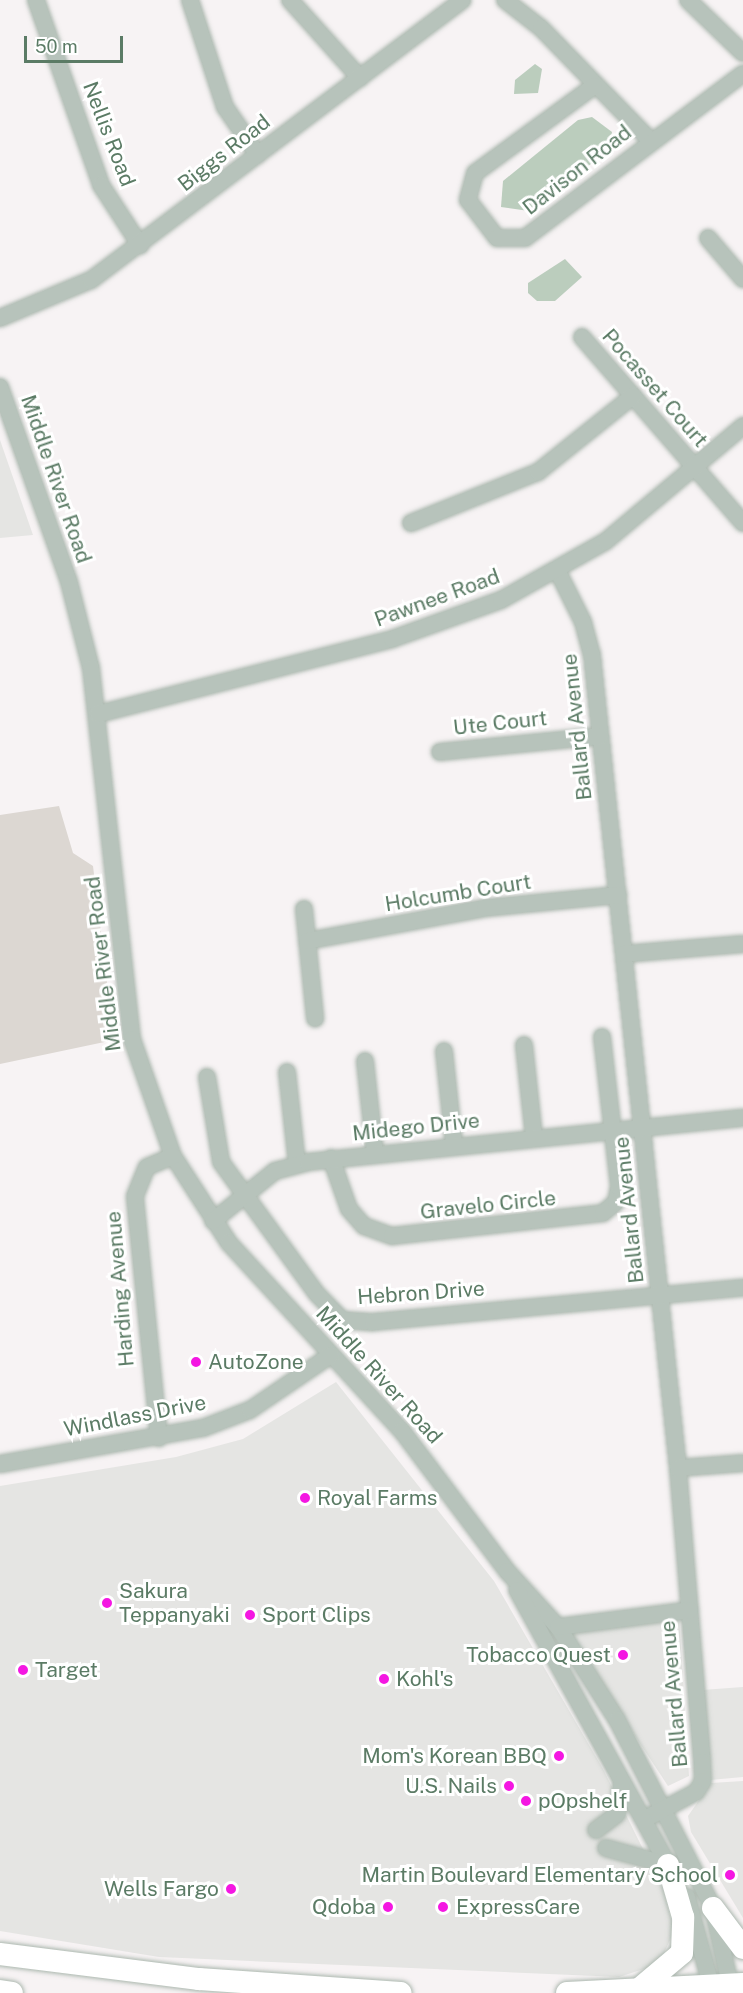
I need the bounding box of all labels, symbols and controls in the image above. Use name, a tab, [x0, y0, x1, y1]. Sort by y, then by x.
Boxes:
scale bar	[27, 24, 126, 62]
text: 50 m	[35, 36, 78, 57]
street label: Nellis Road	[77, 78, 141, 190]
street label: Biggs Road	[173, 109, 275, 197]
street label: Davison Road	[518, 120, 636, 220]
street label: Pocasset Court	[597, 324, 713, 452]
street label: Middle River Road	[15, 391, 97, 567]
street label: Pawnee Road	[371, 564, 503, 632]
street label: Ballard Avenue	[557, 652, 597, 802]
street label: Ute Court	[452, 706, 548, 740]
street label: Holcumb Court	[383, 869, 533, 917]
street label: Middle River Road	[80, 875, 126, 1053]
street label: Midego Drive	[351, 1108, 481, 1146]
street label: Ballard Avenue	[609, 1135, 649, 1285]
street label: Gravelo Circle	[419, 1185, 557, 1225]
street label: Harding Avenue	[101, 1210, 139, 1368]
street label: Hebron Drive	[356, 1276, 486, 1310]
street label: Middle River Road	[311, 1301, 447, 1449]
place label: AutoZone	[208, 1349, 304, 1375]
marker: AutoZone	[189, 1355, 203, 1369]
street label: Windlass Drive	[62, 1390, 208, 1442]
place label: Royal Farms	[317, 1485, 437, 1511]
marker: Royal Farms	[298, 1491, 312, 1505]
place label: Sakura Teppanyaki	[119, 1578, 230, 1628]
marker: Sakura Teppanyaki	[100, 1596, 114, 1610]
place label: Sport Clips	[262, 1602, 371, 1628]
marker: Sport Clips	[243, 1608, 257, 1622]
street label: Ballard Avenue	[655, 1619, 693, 1769]
place label: Tobacco Quest	[466, 1642, 611, 1668]
marker: Tobacco Quest	[616, 1648, 630, 1662]
place label: Target	[35, 1657, 98, 1683]
marker: Target	[16, 1663, 30, 1677]
place label: Kohl's	[396, 1666, 453, 1692]
marker: Kohl's	[377, 1672, 391, 1686]
place label: Mom's Korean BBQ	[362, 1743, 547, 1769]
marker: Mom's Korean BBQ	[552, 1749, 566, 1763]
place label: U.S. Nails	[405, 1773, 497, 1799]
marker: U.S. Nails	[502, 1779, 516, 1793]
place label: pOpshelf	[538, 1788, 627, 1814]
marker: pOpshelf	[519, 1794, 533, 1808]
place label: Martin Boulevard Elementary School	[361, 1862, 718, 1888]
marker: Martin Boulevard Elementary School	[723, 1868, 737, 1882]
place label: Wells Fargo	[104, 1876, 219, 1902]
marker: Wells Fargo	[224, 1882, 238, 1896]
place label: Qdoba	[312, 1894, 376, 1920]
place label: ExpressCare	[456, 1894, 580, 1920]
marker: ExpressCare	[434, 1898, 452, 1916]
marker: Qdoba	[381, 1900, 395, 1914]

